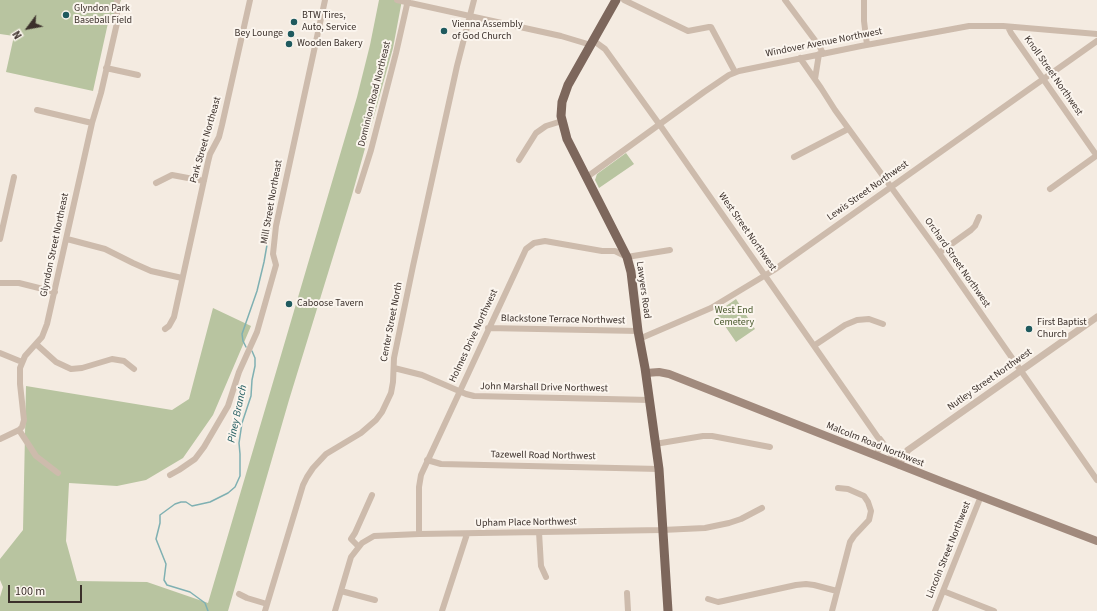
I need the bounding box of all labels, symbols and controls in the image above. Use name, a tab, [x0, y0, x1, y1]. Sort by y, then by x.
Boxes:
place label: Glyndon Park Baseball Field	[74, 3, 132, 26]
north arrow	[8, 8, 48, 48]
marker: Glyndon Park Baseball Field	[61, 10, 71, 20]
place label: BTW Tires, Auto, Service	[302, 10, 356, 34]
marker: BTW Tires, Auto, Service	[289, 17, 299, 27]
place label: Vienna Assembly of God Church	[452, 19, 523, 42]
marker: Vienna Assembly of God Church	[439, 26, 449, 36]
street label: Windover Avenue Northwest	[765, 26, 883, 60]
text: N	[9, 28, 26, 42]
place label: Bey Lounge	[235, 28, 283, 40]
marker: Bey Lounge	[286, 29, 296, 39]
street label: Knoll Street Northwest	[1021, 34, 1085, 118]
place label: Wooden Bakery	[297, 38, 363, 50]
marker: Wooden Bakery	[284, 39, 294, 49]
street label: Dominion Road Northeast	[356, 40, 394, 148]
street label: Park Street Northeast	[188, 95, 224, 185]
street label: Lewis Street Northwest	[825, 158, 911, 224]
street label: Mill Street Northeast	[259, 159, 285, 245]
street label: West Street Northwest	[715, 191, 779, 273]
street label: Glyndon Street Northeast	[38, 192, 72, 298]
street label: Orchard Street Northwest	[921, 216, 993, 310]
street label: Lawyers Road	[633, 261, 653, 319]
street label: Center Street North	[378, 281, 406, 363]
street label: Holmes Drive Northwest	[447, 288, 501, 384]
place label: Caboose Tavern	[297, 298, 363, 310]
marker: Caboose Tavern	[284, 299, 294, 309]
park label: West End Cemetery	[714, 305, 754, 328]
street label: Blackstone Terrace Northwest	[501, 313, 625, 327]
place label: First Baptist Church	[1037, 317, 1087, 340]
marker: First Baptist Church	[1024, 324, 1034, 334]
street label: Nutley Street Northwest	[946, 346, 1034, 414]
street label: John Marshall Drive Northwest	[480, 381, 608, 395]
water label: Piney Branch	[225, 384, 251, 444]
street label: Malcolm Road Northwest	[824, 420, 926, 470]
street label: Tazewell Road Northwest	[490, 449, 596, 463]
street label: Lincoln Street Northwest	[924, 500, 974, 600]
street label: Upham Place Northwest	[475, 516, 577, 530]
scale bar	[10, 577, 84, 603]
text: 100 m	[15, 583, 45, 600]

